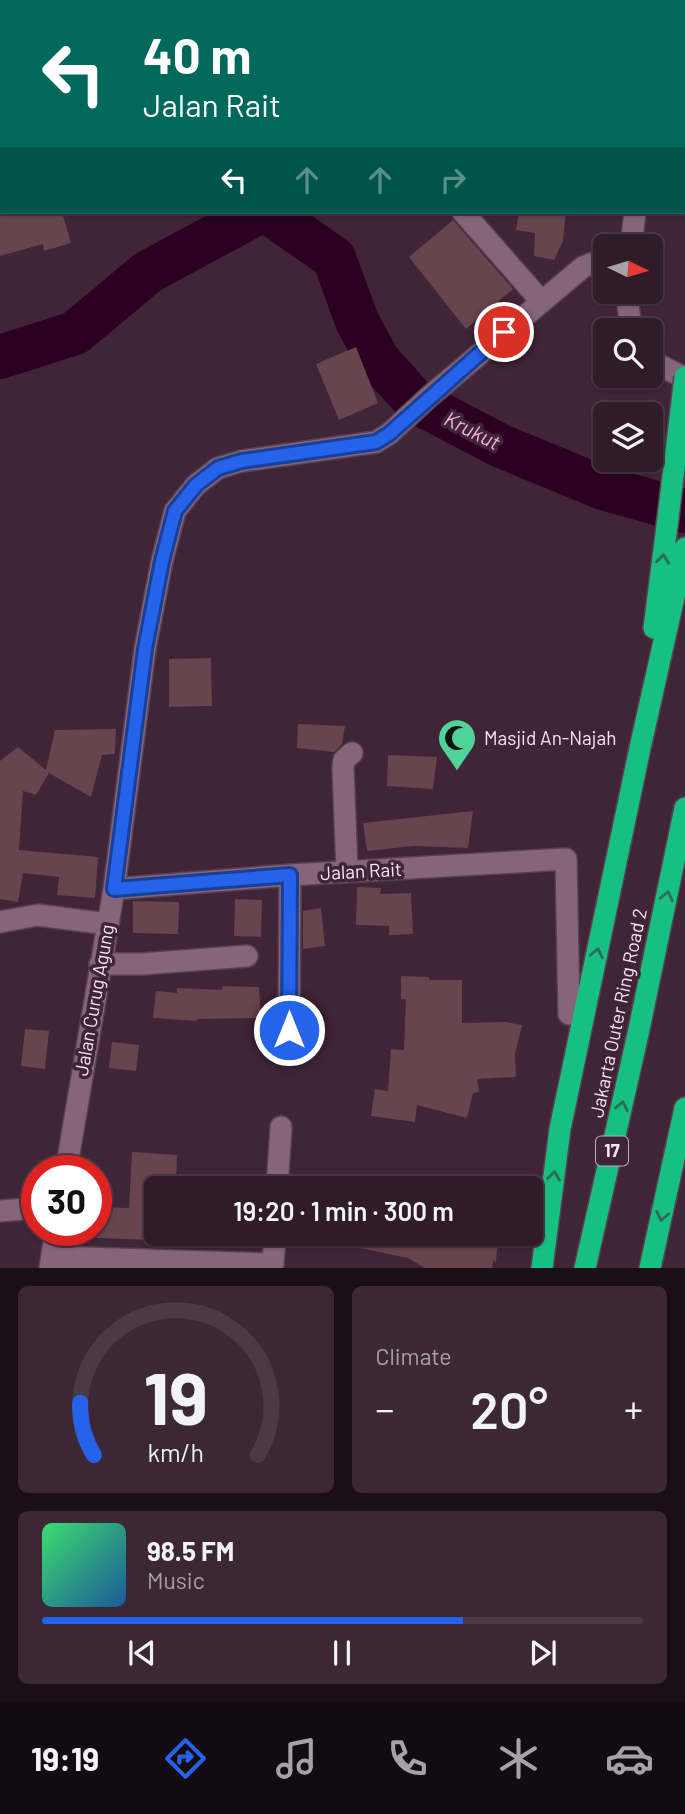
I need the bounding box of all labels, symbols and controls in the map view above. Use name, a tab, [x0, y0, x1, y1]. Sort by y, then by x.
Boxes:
text: 40 m	[143, 25, 251, 84]
icon: left	[28, 28, 119, 119]
text: Jalan Rait	[143, 85, 281, 123]
icon: left	[215, 161, 253, 199]
icon: ahead	[288, 161, 326, 199]
icon: ahead	[361, 161, 399, 199]
icon: right	[434, 161, 472, 199]
north arrow	[593, 234, 663, 304]
map controls	[593, 234, 663, 472]
pin	[474, 302, 534, 362]
icon: arrive	[485, 313, 523, 351]
button: search	[593, 318, 663, 388]
button: layers	[593, 402, 663, 472]
water label: Krukut	[441, 405, 505, 455]
one-way arrow	[656, 553, 671, 565]
mosque icon: Masjid An-Najah	[436, 717, 478, 772]
place label: Masjid An-Najah	[484, 726, 616, 749]
street label: Jalan Rait	[319, 857, 402, 884]
one-way arrow	[658, 890, 673, 902]
street label: Jakarta Outer Ring Road 2	[584, 906, 651, 1120]
street label: Jalan Curug Agung	[69, 922, 118, 1077]
one-way arrow	[588, 947, 603, 959]
position arrow	[252, 993, 326, 1067]
one-way arrow	[614, 1100, 628, 1112]
road number: 17	[596, 1136, 628, 1166]
speed limit sign: 30	[21, 1155, 112, 1246]
one-way arrow	[546, 1170, 561, 1182]
text: 19:20 · 1 min · 300 m	[233, 1195, 454, 1226]
one-way arrow	[655, 1210, 670, 1222]
text: Climate	[376, 1342, 452, 1370]
text: 19	[144, 1353, 208, 1441]
text: 20°	[470, 1377, 548, 1439]
text: −	[376, 1385, 395, 1431]
text: +	[624, 1385, 643, 1431]
text: km/h	[147, 1437, 204, 1467]
text: 98.5 FM	[147, 1535, 234, 1566]
text: Music	[147, 1566, 205, 1594]
icon: previous	[123, 1634, 161, 1672]
icon: pause	[323, 1634, 361, 1672]
icon: next	[524, 1634, 562, 1672]
icon: directions	[161, 1734, 210, 1783]
icon: music	[272, 1734, 321, 1783]
icon: phone	[383, 1734, 432, 1783]
icon: climate	[494, 1734, 543, 1783]
icon: car	[605, 1734, 654, 1783]
text: 19:19	[31, 1739, 99, 1777]

